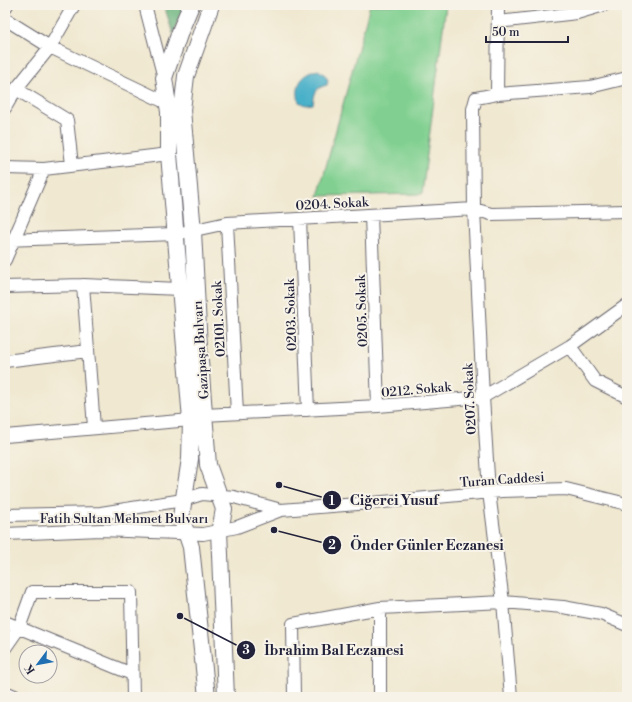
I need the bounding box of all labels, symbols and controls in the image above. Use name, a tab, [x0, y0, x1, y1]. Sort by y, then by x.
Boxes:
scale bar	[486, 18, 568, 44]
text: 50 m	[492, 25, 520, 40]
street label: 0204. Sokak	[295, 194, 370, 214]
street label: 0205. Sokak	[353, 273, 371, 348]
street label: 0203. Sokak	[282, 277, 300, 352]
street label: 02101. Sokak	[209, 279, 229, 357]
street label: Gazipaşa Bulvarı	[190, 300, 212, 400]
street label: 0207. Sokak	[460, 362, 480, 435]
street label: 0212. Sokak	[380, 379, 453, 401]
street label: Turan Caddesi	[459, 469, 545, 491]
callout: Ciğerci Yusuf	[322, 487, 446, 513]
text: Ciğerci Yusuf	[350, 492, 440, 510]
text: 1	[329, 494, 335, 509]
street label: Fatih Sultan Mehmet Bulvarı	[40, 511, 208, 527]
callout: Önder Günler Eczanesi	[322, 532, 511, 558]
text: Önder Günler Eczanesi	[350, 535, 504, 555]
text: 2	[328, 538, 336, 553]
callout: İbrahim Bal Eczanesi	[236, 637, 412, 663]
text: İbrahim Bal Eczanesi	[264, 640, 404, 660]
text: 3	[242, 643, 250, 658]
north arrow	[18, 644, 58, 684]
text: K	[21, 660, 39, 676]

